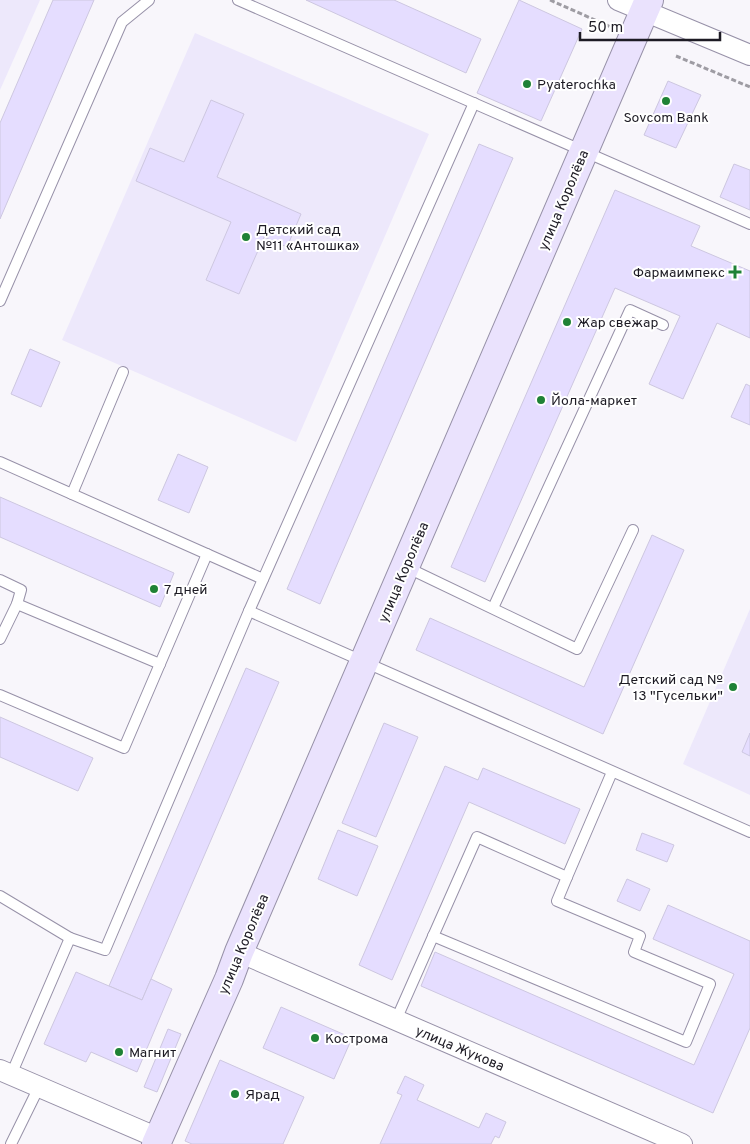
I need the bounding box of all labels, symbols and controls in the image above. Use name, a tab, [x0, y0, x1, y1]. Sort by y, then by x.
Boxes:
scale bar	[580, 10, 720, 42]
text: 50 m	[588, 19, 623, 38]
place label: Pyaterochka	[537, 77, 616, 94]
marker: Pyaterochka	[521, 78, 533, 90]
marker: Sovcom Bank	[660, 95, 672, 107]
place label: Sovcom Bank	[623, 110, 709, 127]
street label: улица Королёва	[536, 148, 593, 254]
place label: Детский сад №11 «Антошка»	[256, 222, 359, 255]
marker: Детский сад №11 «Антошка»	[240, 231, 252, 243]
place label: Фармаимпекс	[633, 265, 725, 282]
marker: Фармаимпекс	[729, 266, 741, 278]
place label: Жар свежар	[577, 315, 659, 332]
marker: Жар свежар	[561, 316, 573, 328]
place label: Йола-маркет	[551, 392, 637, 410]
marker: Йола-маркет	[535, 394, 547, 406]
street label: улица Королёва	[376, 520, 433, 626]
place label: 7 дней	[164, 582, 208, 599]
marker: 7 дней	[148, 583, 160, 595]
place label: Детский сад № 13 "Гусельки"	[619, 672, 723, 705]
marker: Детский сад № 13 "Гусельки"	[727, 681, 739, 693]
street label: улица Королёва	[216, 892, 273, 998]
street label: улица Жукова	[412, 1023, 506, 1076]
place label: Кострома	[325, 1031, 388, 1048]
marker: Кострома	[309, 1032, 321, 1044]
place label: Магнит	[129, 1045, 176, 1062]
marker: Магнит	[113, 1046, 125, 1058]
place label: Ярад	[245, 1087, 280, 1104]
marker: Ярад	[229, 1088, 241, 1100]

